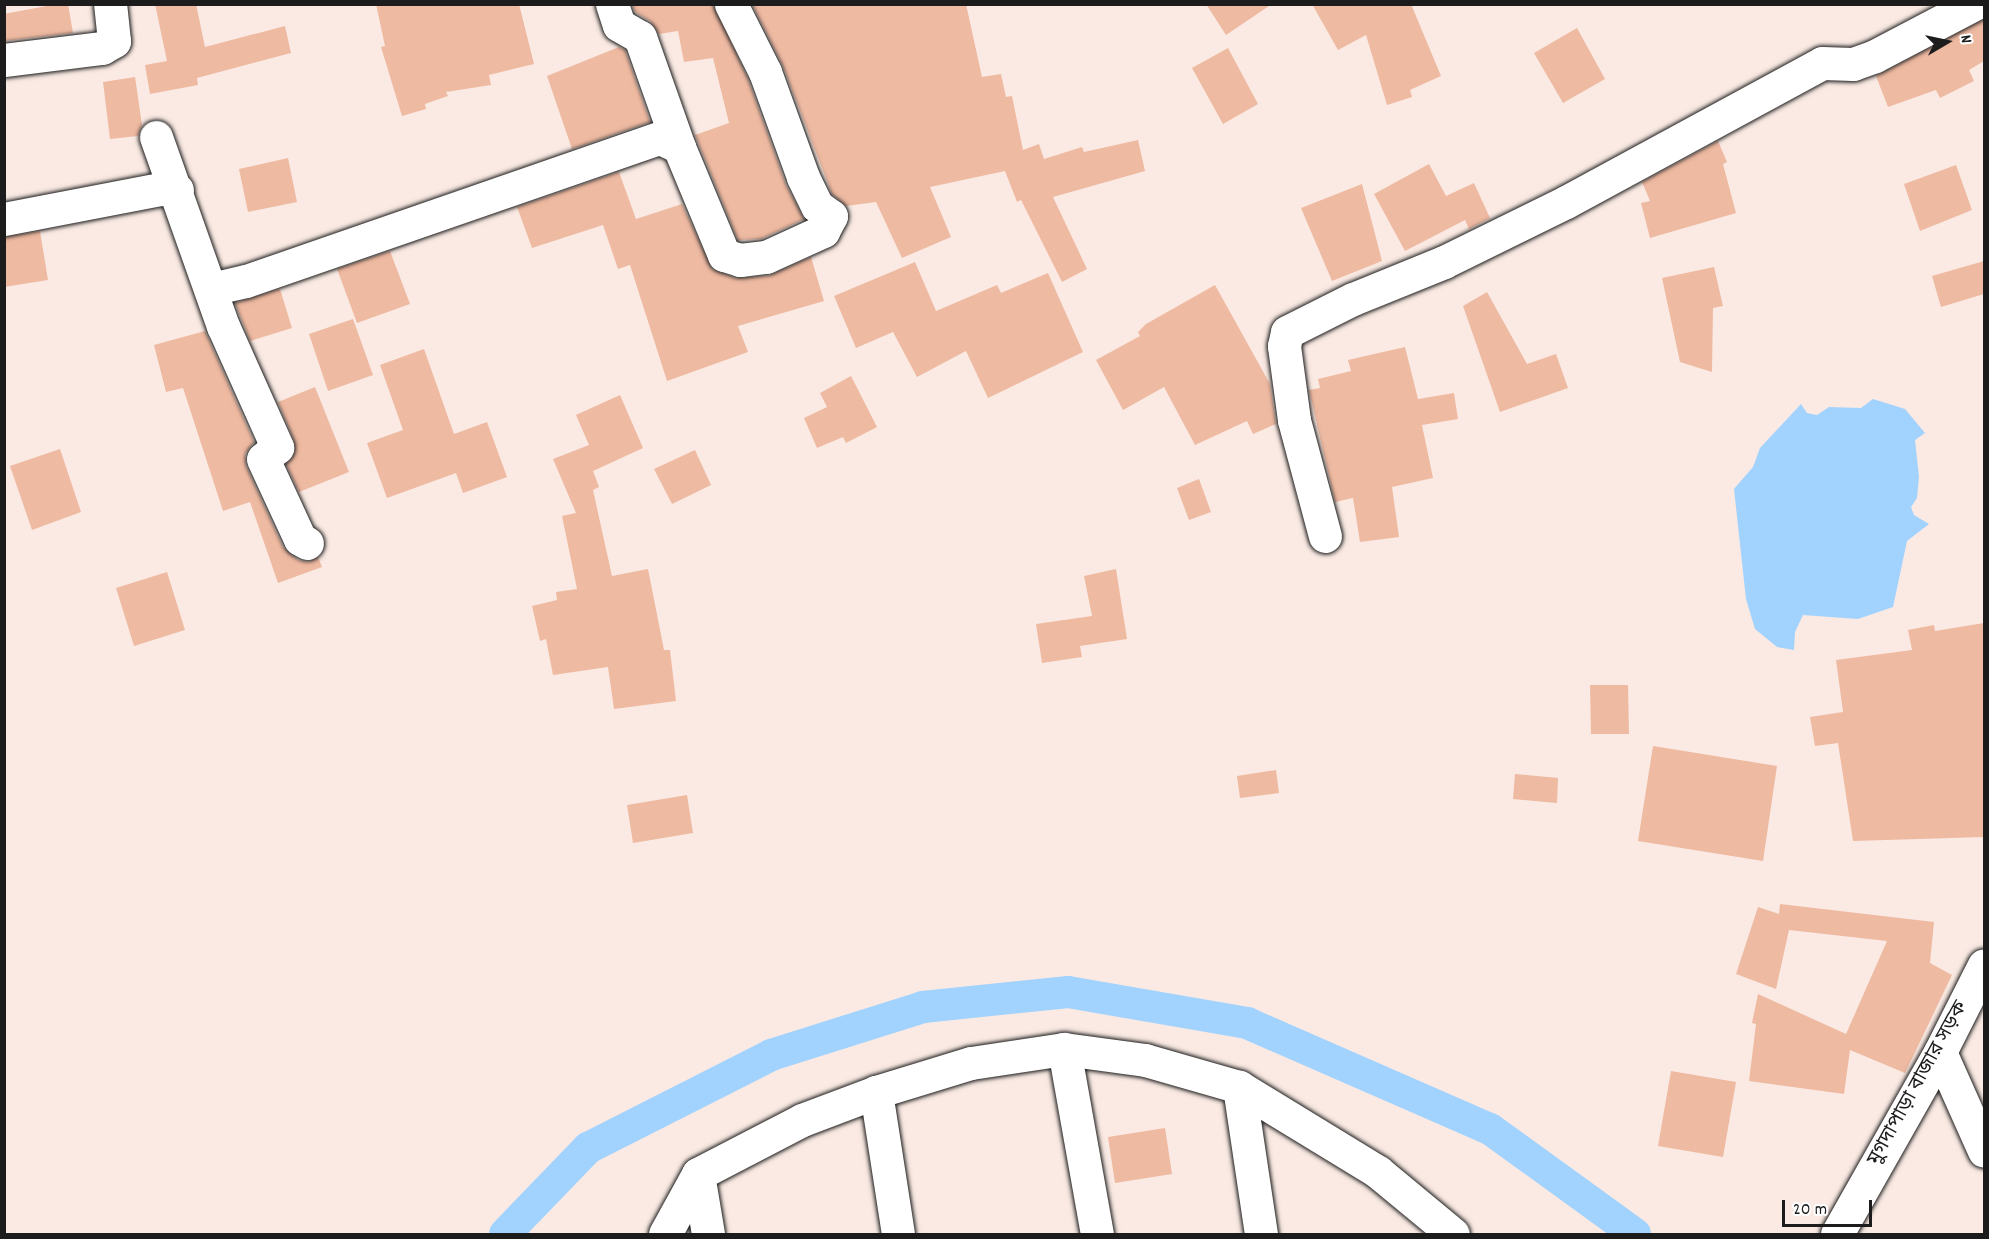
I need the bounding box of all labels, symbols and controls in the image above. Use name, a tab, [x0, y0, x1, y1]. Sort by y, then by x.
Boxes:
north arrow	[1917, 12, 1977, 72]
text: N	[1953, 33, 1977, 45]
street label: মুগদাপাড়া বাজার সড়ক	[1864, 998, 1974, 1170]
scale bar	[1785, 1188, 1875, 1226]
text: 20 m	[1793, 1198, 1827, 1223]

